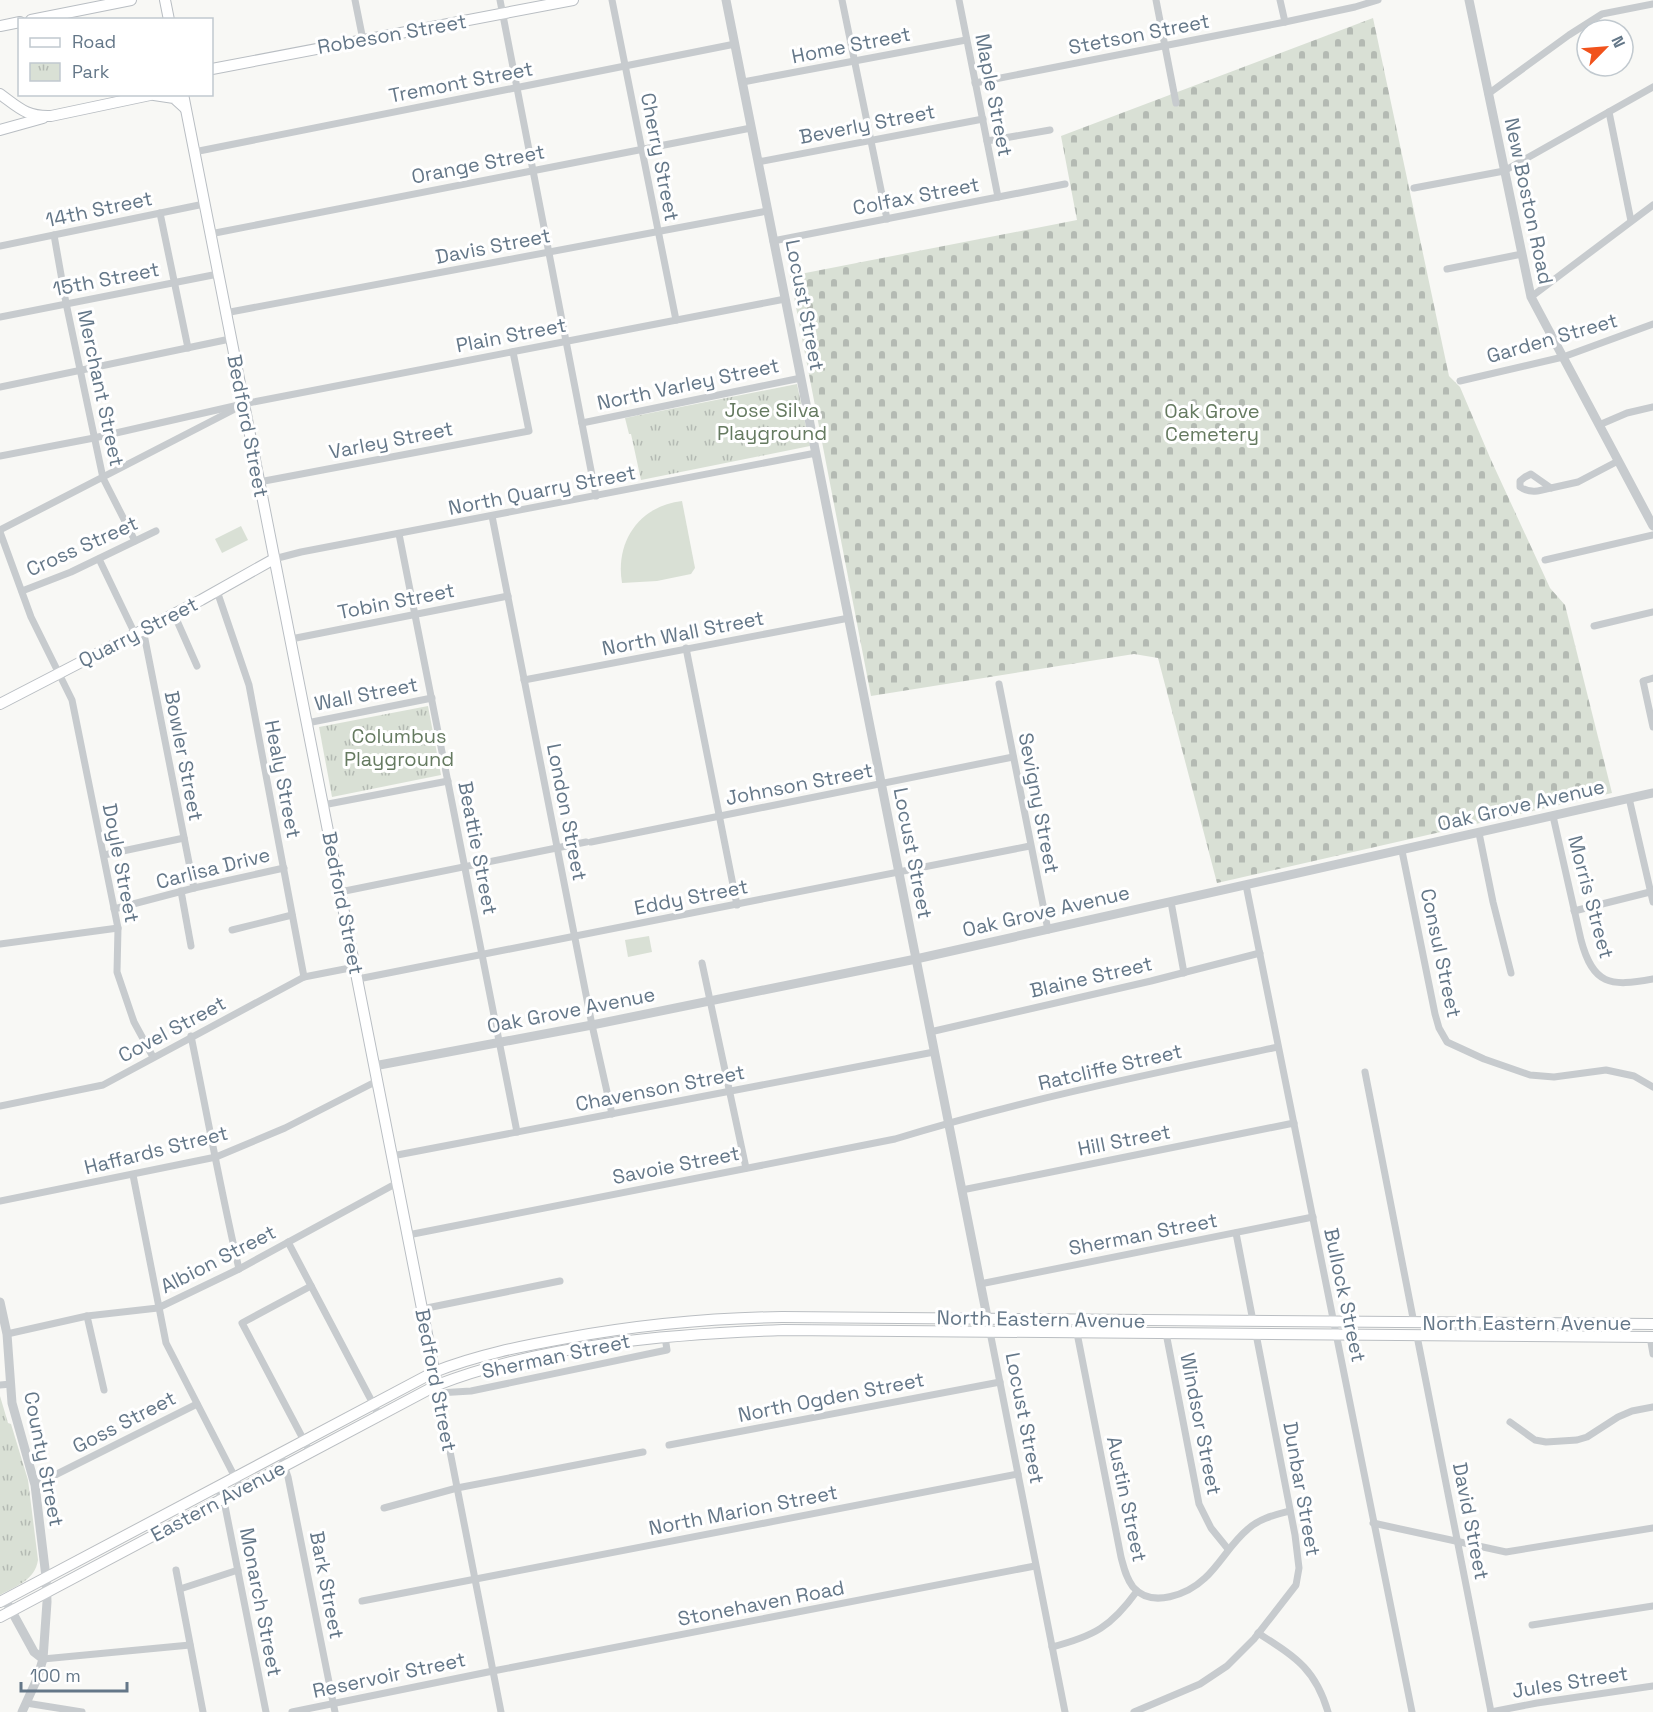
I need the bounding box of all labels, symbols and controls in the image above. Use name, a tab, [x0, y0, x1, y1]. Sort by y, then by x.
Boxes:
street label: Robeson Street	[315, 8, 469, 60]
street label: Stetson Street	[1066, 8, 1212, 60]
legend	[18, 18, 213, 96]
north arrow	[1575, 18, 1635, 78]
street label: Home Street	[789, 21, 913, 69]
text: Road	[72, 30, 116, 53]
street label: Maple Street	[969, 31, 1019, 159]
text: N	[1606, 33, 1630, 51]
street label: Tremont Street	[387, 55, 535, 109]
text: Park	[72, 60, 110, 83]
street label: Cherry Street	[635, 90, 685, 224]
street label: Beverly Street	[797, 98, 937, 150]
street label: New Boston Road	[1499, 115, 1559, 287]
street label: Orange Street	[409, 138, 547, 190]
street label: Colfax Street	[851, 171, 981, 221]
street label: 14th Street	[43, 185, 155, 233]
street label: Davis Street	[433, 222, 553, 270]
street label: Locust Street	[780, 237, 830, 373]
street label: 15th Street	[50, 256, 162, 302]
street label: Merchant Street	[72, 307, 130, 469]
street label: Garden Street	[1483, 307, 1621, 369]
street label: Plain Street	[454, 312, 568, 358]
street label: Bedford Street	[221, 352, 275, 500]
street label: North Varley Street	[595, 352, 781, 416]
park label: Jose Silva Playground	[717, 397, 827, 446]
park label: Oak Grove Cemetery	[1164, 398, 1260, 447]
street label: Varley Street	[327, 415, 455, 465]
street label: North Quarry Street	[446, 459, 638, 521]
street label: Cross Street	[22, 510, 142, 582]
street label: Tobin Street	[335, 577, 457, 625]
street label: Quarry Street	[74, 591, 202, 673]
street label: North Wall Street	[600, 605, 766, 661]
street label: Wall Street	[312, 671, 420, 717]
street label: Bowler Street	[159, 689, 209, 823]
street label: Healy Street	[259, 718, 307, 840]
park label: Columbus Playground	[344, 723, 454, 772]
street label: Sevigny Street	[1013, 730, 1065, 876]
street label: London Street	[541, 741, 593, 883]
street label: Johnson Street	[723, 757, 875, 811]
street label: Oak Grove Avenue	[1435, 773, 1607, 837]
street label: Beattie Street	[452, 779, 504, 917]
street label: Locust Street	[888, 785, 938, 921]
street label: Doyle Street	[97, 801, 145, 925]
street label: Bedford Street	[316, 829, 370, 977]
street label: Morris Street	[1562, 833, 1620, 961]
street label: Carlisa Drive	[153, 841, 273, 895]
street label: Eddy Street	[632, 873, 750, 921]
street label: Oak Grove Avenue	[960, 879, 1132, 943]
street label: Consul Street	[1415, 886, 1467, 1020]
street label: Blaine Street	[1027, 950, 1155, 1004]
street label: Oak Grove Avenue	[485, 981, 657, 1039]
street label: Covel Street	[114, 990, 230, 1068]
street label: Ratcliffe Street	[1035, 1038, 1185, 1096]
street label: Chavenson Street	[573, 1059, 747, 1117]
street label: Hill Street	[1075, 1118, 1173, 1162]
street label: Haffards Street	[81, 1120, 231, 1180]
street label: Savoie Street	[610, 1140, 742, 1190]
street label: Sherman Street	[1066, 1207, 1220, 1261]
street label: Albion Street	[156, 1219, 280, 1299]
street label: Bullock Street	[1318, 1225, 1372, 1365]
street label: North Eastern Avenue	[936, 1304, 1146, 1334]
street label: Bedford Street	[409, 1306, 463, 1454]
street label: North Eastern Avenue	[1423, 1310, 1631, 1336]
street label: Sherman Street	[479, 1328, 633, 1384]
street label: Locust Street	[1000, 1350, 1050, 1486]
street label: Windsor Street	[1174, 1351, 1228, 1497]
street label: North Ogden Street	[736, 1366, 926, 1428]
street label: Goss Street	[68, 1385, 180, 1459]
street label: County Street	[18, 1389, 70, 1529]
street label: Dunbar Street	[1277, 1420, 1327, 1558]
street label: Austin Street	[1101, 1434, 1153, 1564]
street label: Eastern Avenue	[146, 1455, 290, 1547]
street label: David Street	[1447, 1460, 1495, 1582]
street label: North Marion Street	[646, 1479, 840, 1541]
street label: Monarch Street	[234, 1525, 288, 1679]
street label: Bark Street	[304, 1529, 350, 1641]
street label: Stonehaven Road	[675, 1574, 847, 1632]
street label: Reservoir Street	[310, 1646, 468, 1704]
scale bar	[21, 1655, 128, 1693]
street label: Jules Street	[1510, 1660, 1630, 1704]
text: 100 m	[30, 1664, 81, 1687]

